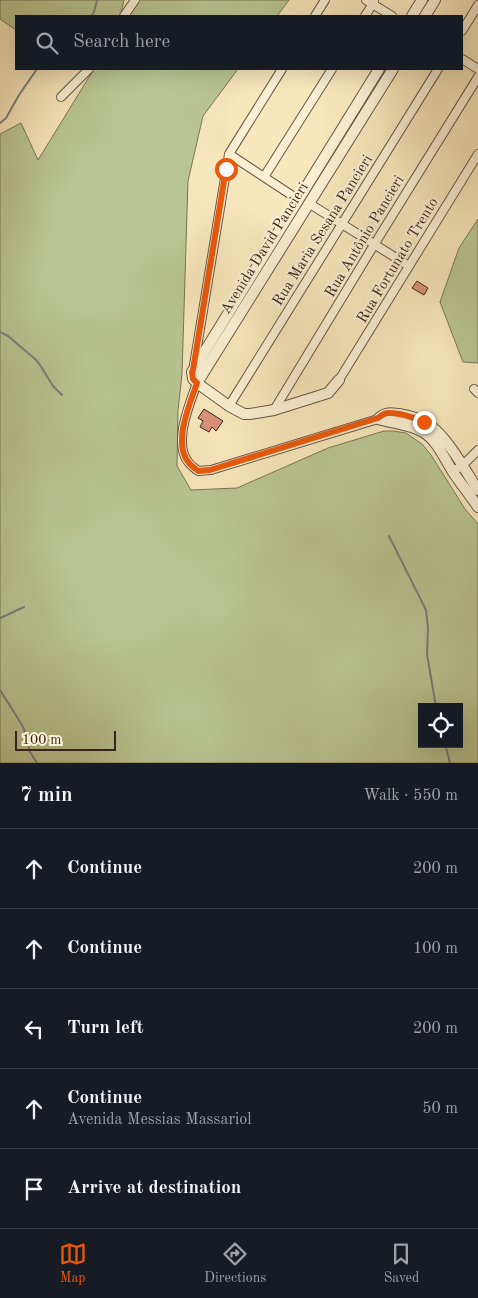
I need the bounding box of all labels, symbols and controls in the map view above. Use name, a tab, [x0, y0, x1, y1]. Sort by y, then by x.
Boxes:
search box	[15, 15, 463, 70]
icon: search	[33, 29, 61, 57]
text: Search here	[73, 33, 170, 52]
street label: Rua Maria Sesana Pancieri	[271, 153, 376, 309]
route start	[215, 158, 238, 181]
street label: Rua Antônio Pancieri	[323, 173, 408, 300]
street label: Avenida David Pancieri	[219, 181, 312, 317]
street label: Rua Fortunato Trento	[355, 196, 442, 326]
route end	[413, 411, 436, 434]
map controls	[418, 703, 463, 748]
button: locate	[418, 703, 463, 748]
scale bar	[15, 728, 116, 751]
text: 100 m	[22, 733, 61, 747]
text: 7 min	[20, 785, 73, 806]
text: Walk · 550 m	[363, 788, 458, 804]
icon: ahead	[20, 855, 48, 883]
text: Continue	[67, 859, 142, 878]
text: 200 m	[413, 861, 458, 877]
icon: ahead	[20, 935, 48, 963]
text: Continue	[67, 939, 142, 958]
text: 100 m	[413, 941, 458, 957]
icon: left	[20, 1015, 48, 1043]
text: Turn left	[67, 1019, 144, 1038]
text: 200 m	[413, 1021, 458, 1037]
text: Continue	[67, 1089, 142, 1108]
icon: ahead	[20, 1095, 48, 1123]
text: 50 m	[422, 1101, 458, 1117]
text: Avenida Messias Massariol	[67, 1112, 252, 1128]
icon: arrive	[20, 1175, 48, 1203]
text: Arrive at destination	[67, 1179, 241, 1198]
tab: Map	[59, 1240, 87, 1287]
tab: Directions	[204, 1240, 266, 1287]
tab: Saved	[384, 1240, 419, 1287]

